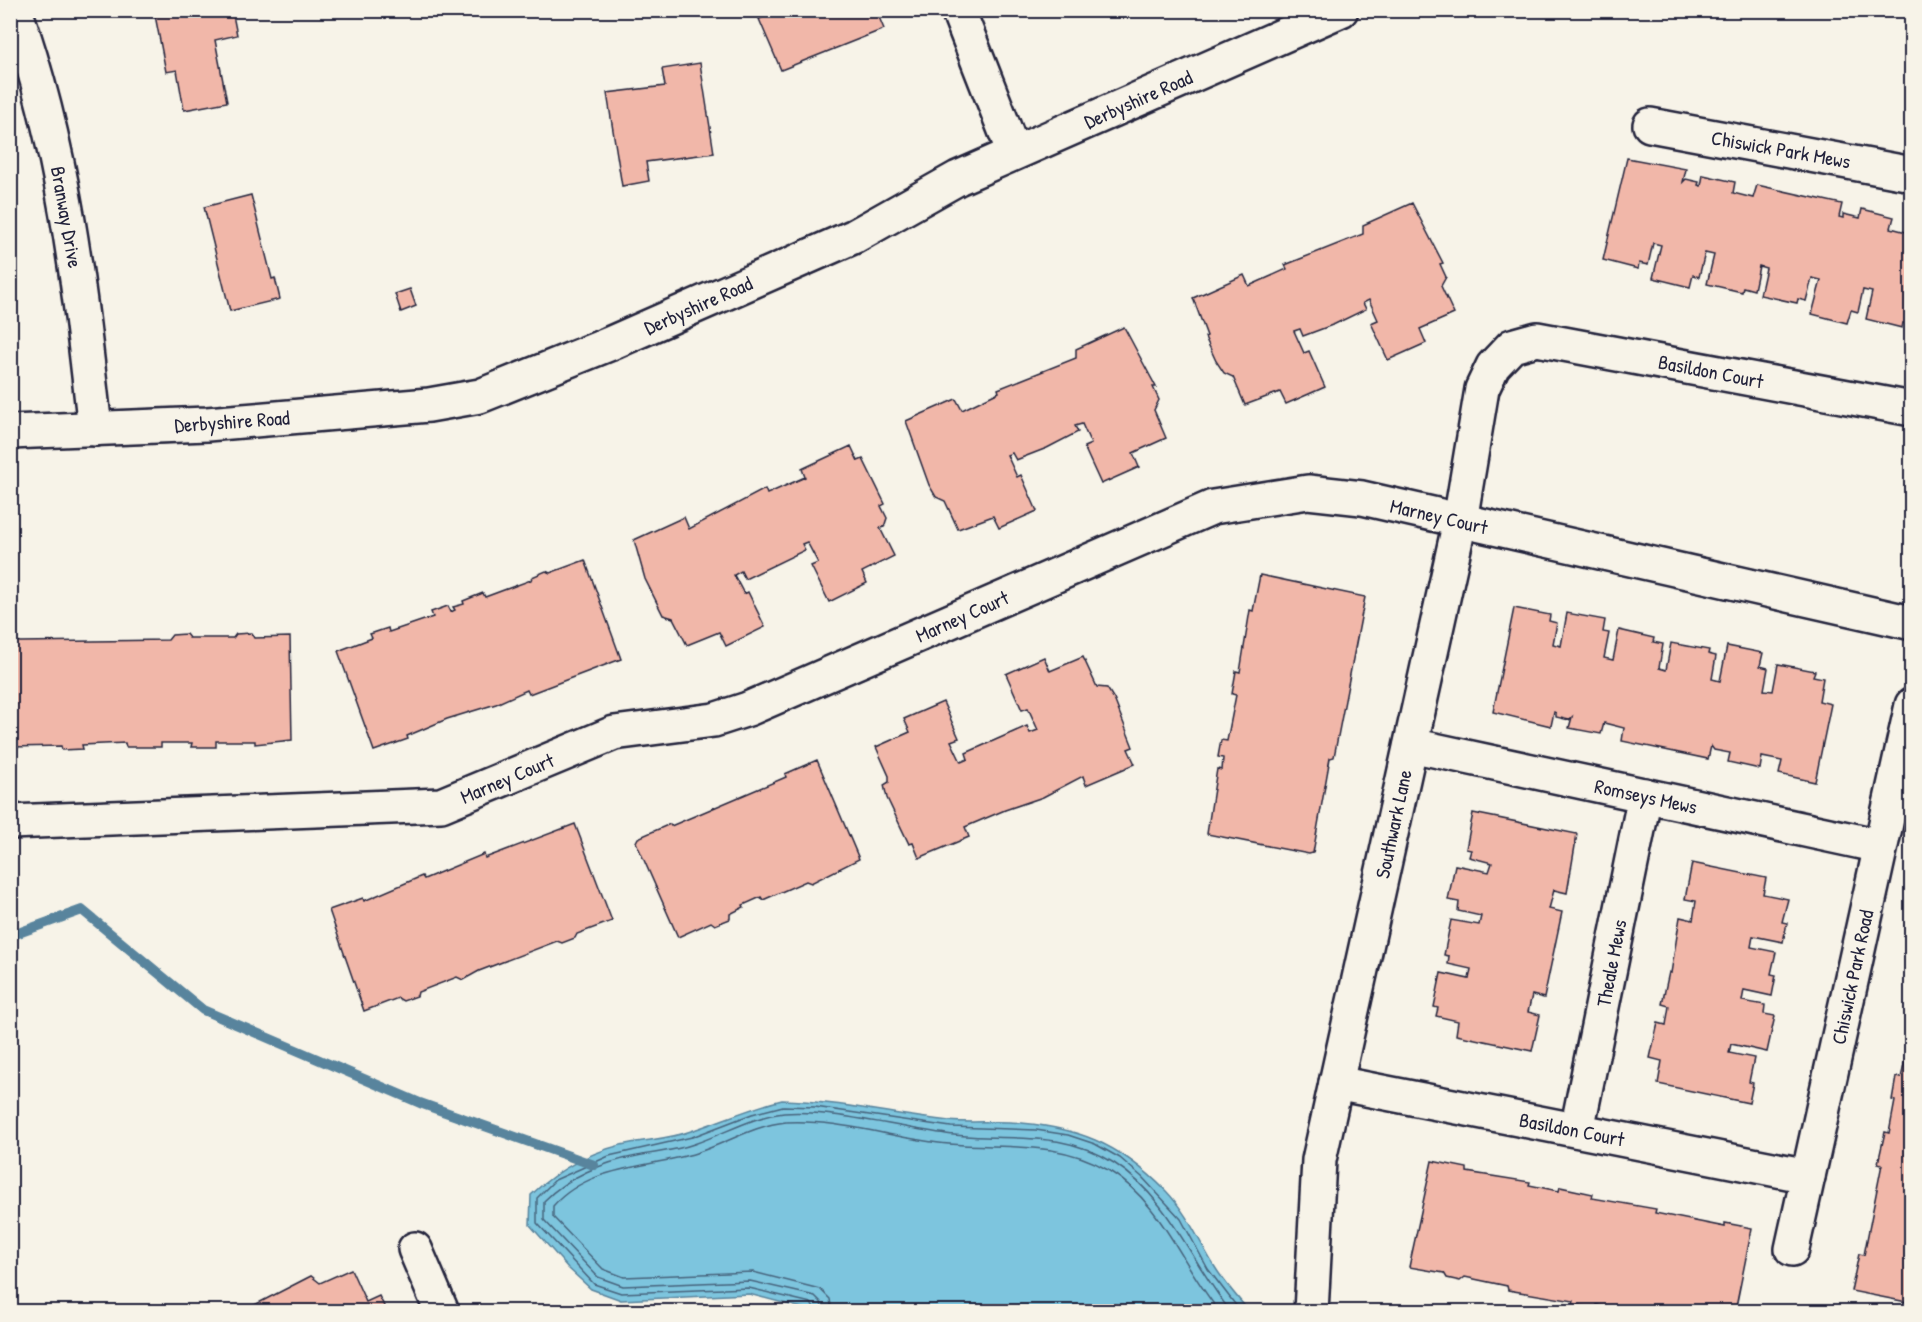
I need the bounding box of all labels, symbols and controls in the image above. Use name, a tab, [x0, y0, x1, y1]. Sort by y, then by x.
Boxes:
street label: Derbyshire Road	[1080, 63, 1196, 135]
street label: Chiswick Park Mews	[1709, 123, 1853, 175]
street label: Branway Drive	[45, 164, 89, 270]
street label: Derbyshire Road	[640, 269, 756, 341]
street label: Basildon Court	[1656, 348, 1767, 395]
street label: Derbyshire Road	[173, 403, 291, 438]
street label: Marney Court	[1388, 492, 1491, 541]
street label: Marney Court	[911, 583, 1014, 648]
street label: Marney Court	[456, 746, 559, 810]
street label: Southwark Lane	[1368, 767, 1418, 881]
street label: Romseys Mews	[1592, 772, 1700, 820]
street label: Chiswick Park Road	[1825, 907, 1879, 1047]
street label: Theale Mews	[1589, 917, 1633, 1009]
street label: Basildon Court	[1517, 1106, 1628, 1153]

